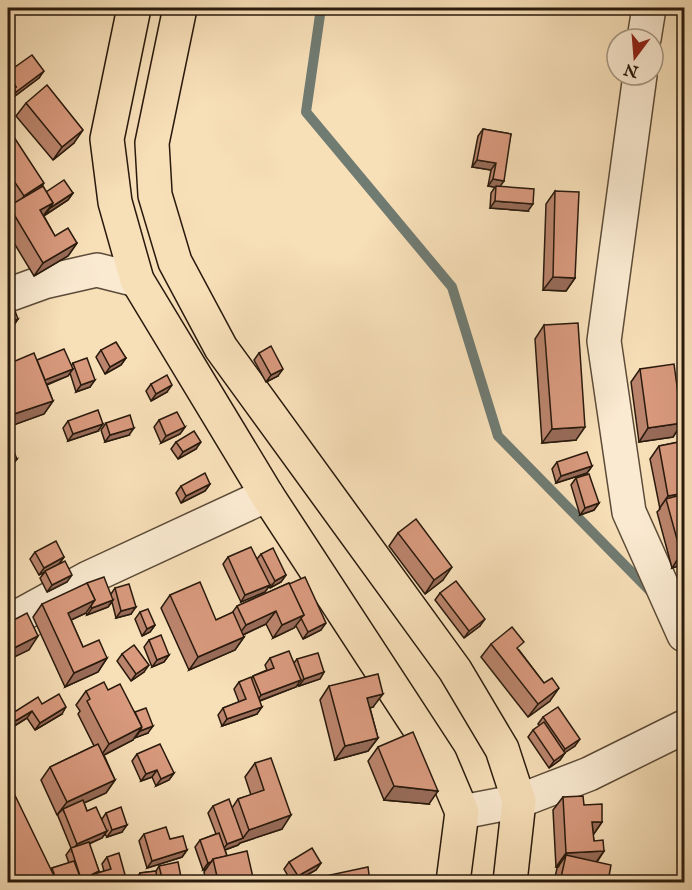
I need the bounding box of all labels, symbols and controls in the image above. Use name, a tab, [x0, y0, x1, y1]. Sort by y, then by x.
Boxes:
north arrow	[605, 27, 665, 87]
text: N	[622, 58, 642, 81]

